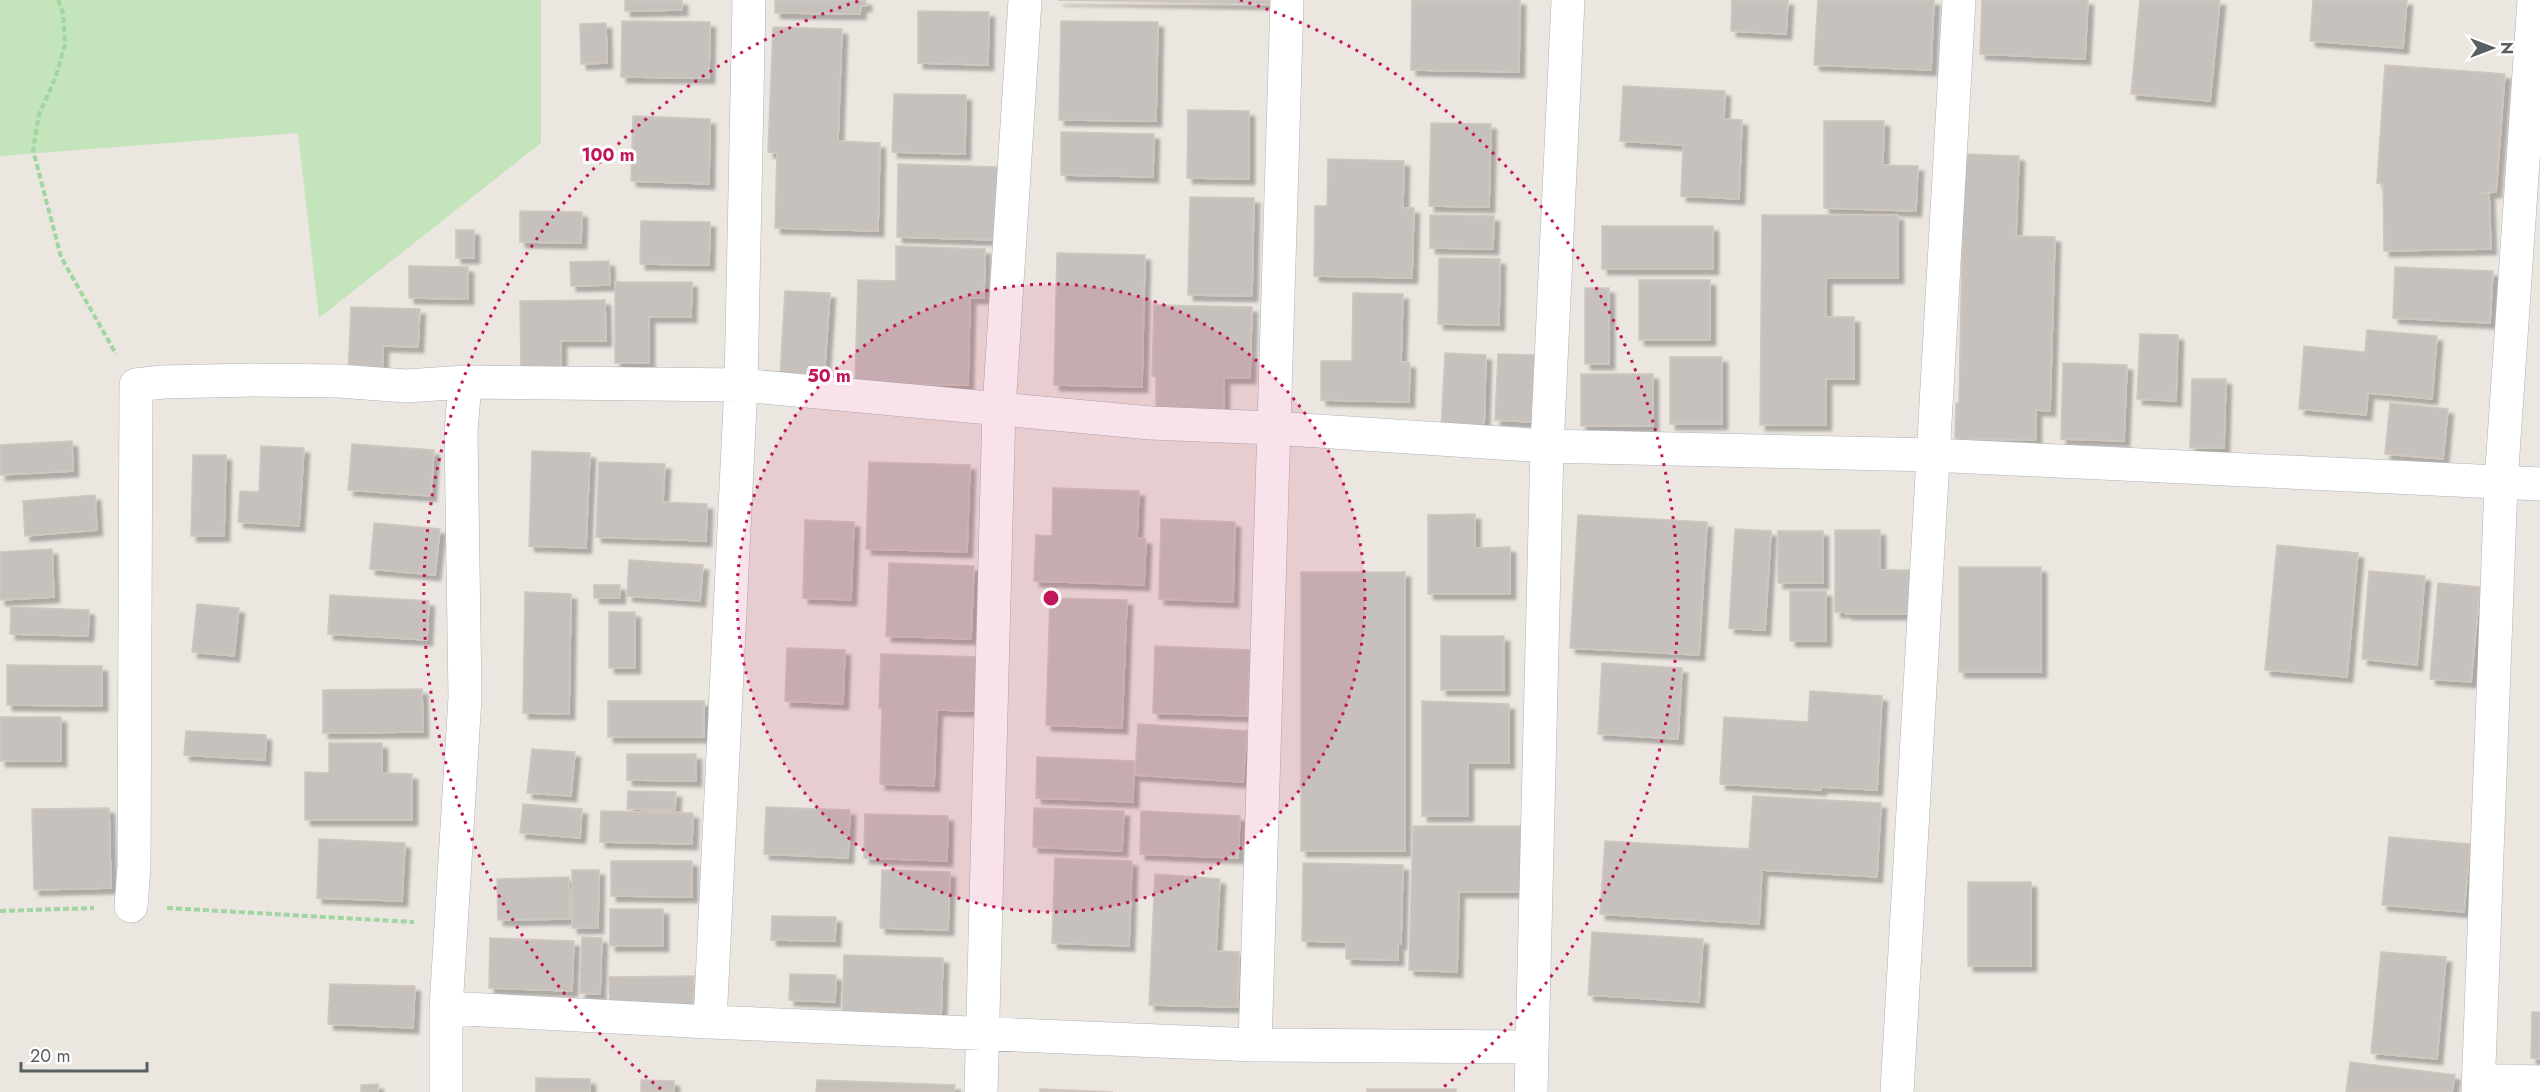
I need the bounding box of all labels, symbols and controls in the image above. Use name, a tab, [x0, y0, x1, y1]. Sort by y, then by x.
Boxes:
north arrow	[2462, 18, 2522, 78]
text: N	[2495, 42, 2518, 54]
text: 100 m	[581, 142, 635, 168]
text: 50 m	[807, 363, 851, 389]
centre of rings	[1041, 588, 1061, 608]
scale bar	[21, 1035, 147, 1073]
text: 20 m	[30, 1043, 70, 1069]

